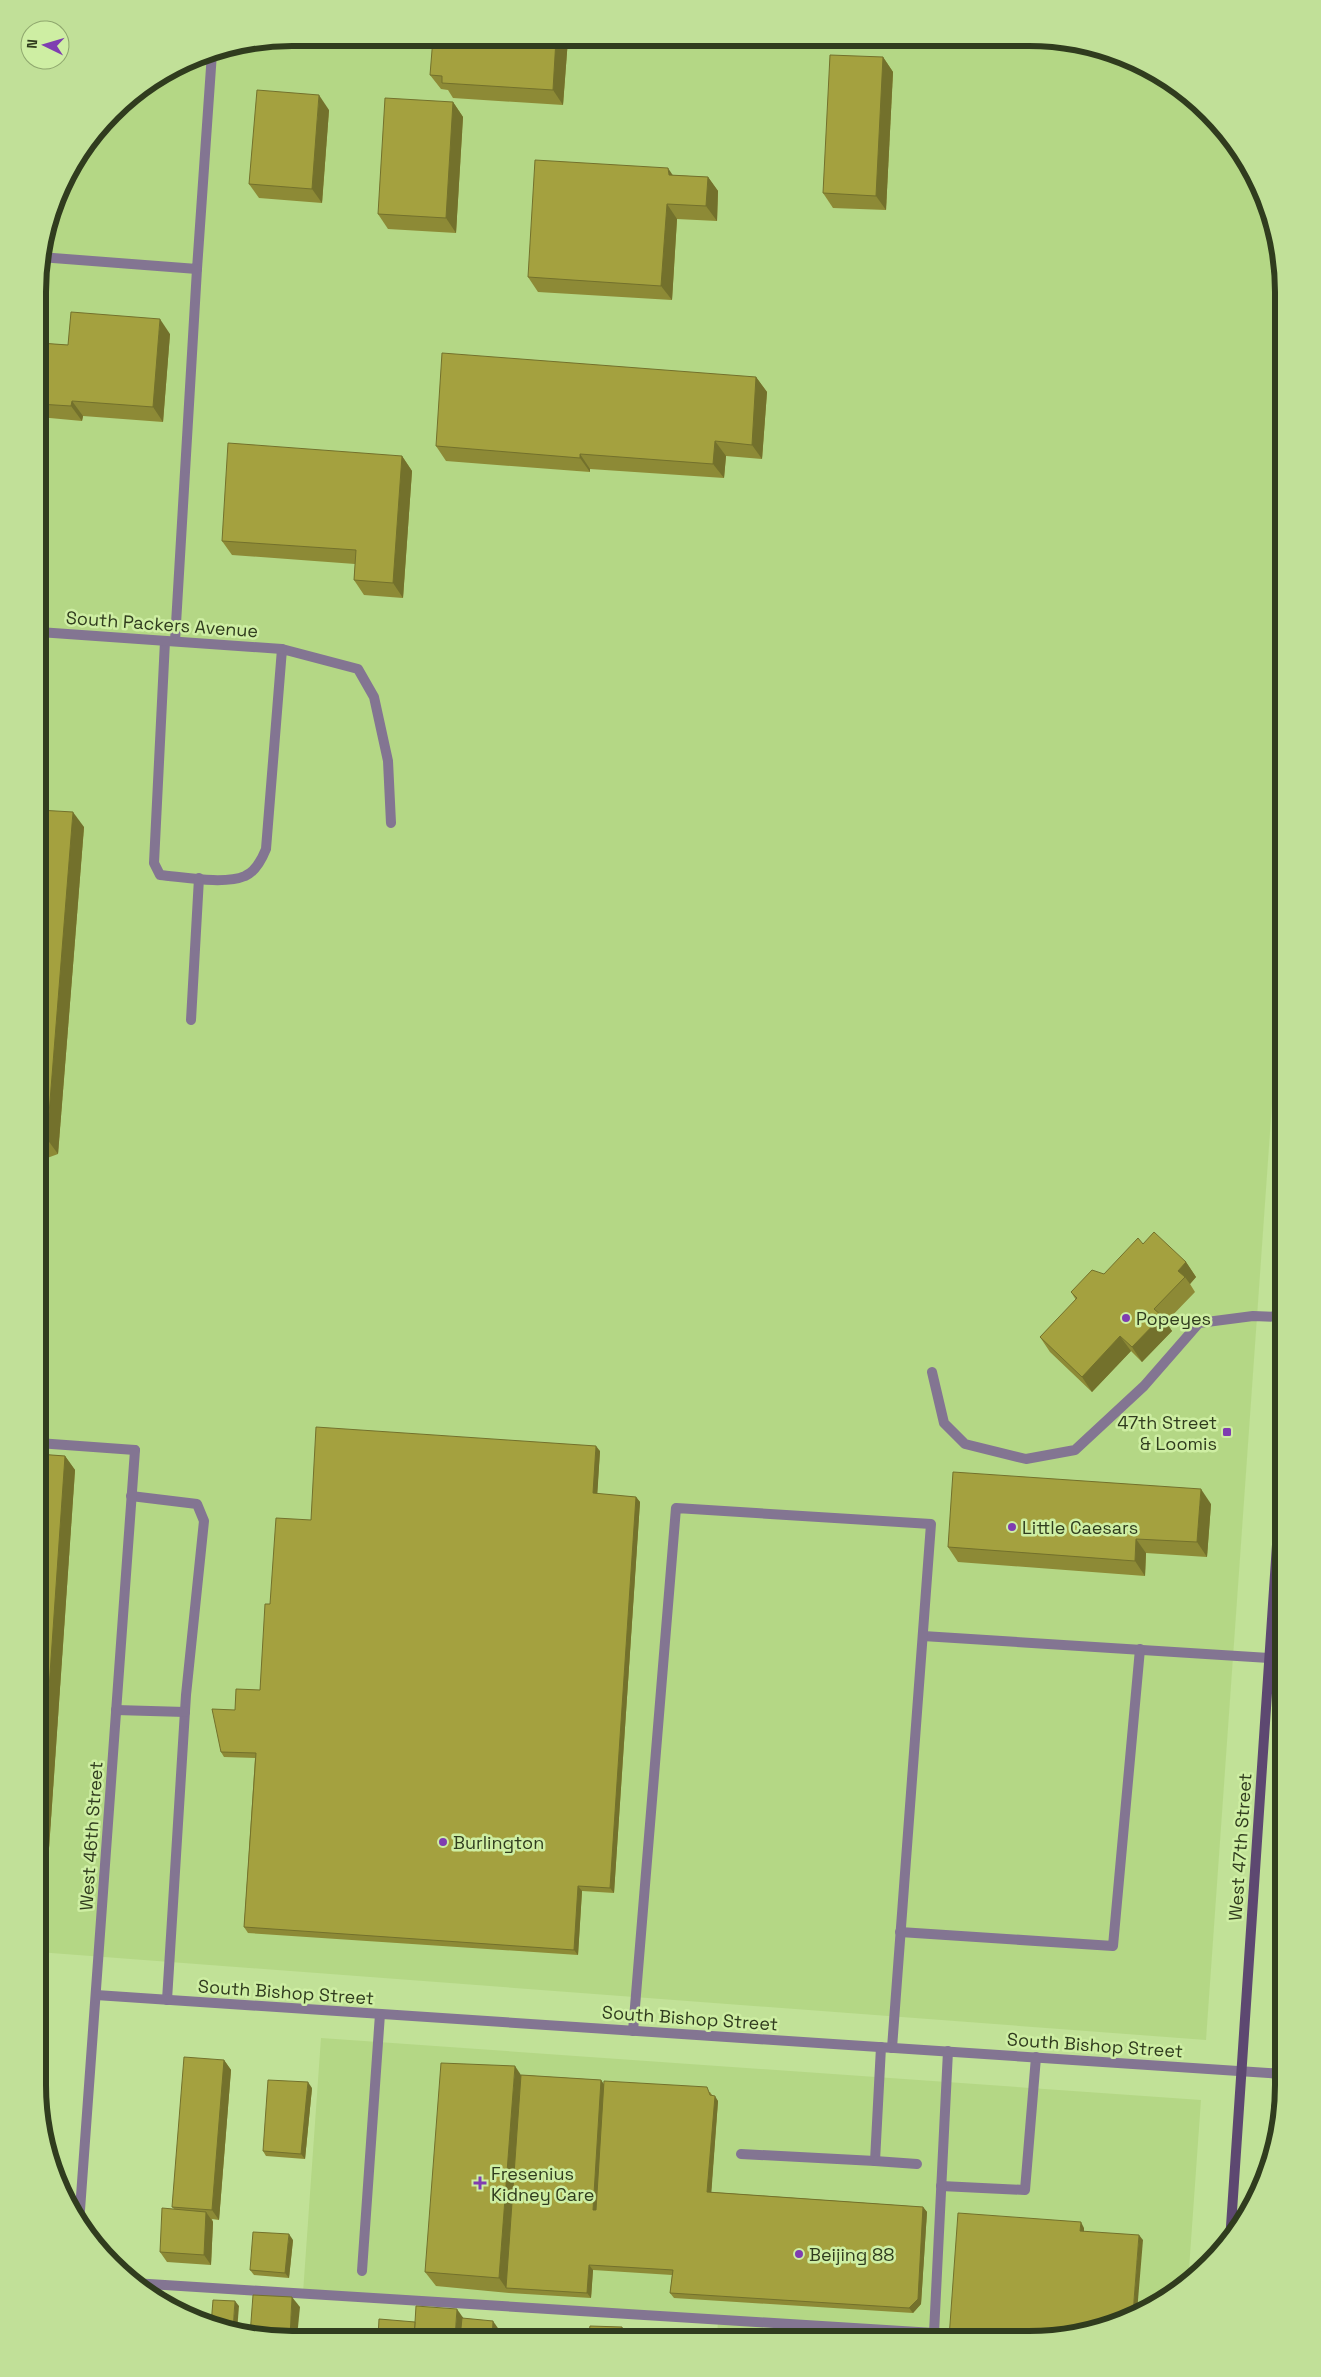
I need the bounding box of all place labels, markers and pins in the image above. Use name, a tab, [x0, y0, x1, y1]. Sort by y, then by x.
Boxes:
place label: Popeyes	[1136, 1307, 1211, 1330]
marker: Popeyes	[1120, 1312, 1132, 1324]
place label: 47th Street & Loomis	[1117, 1411, 1217, 1455]
marker: 47th Street & Loomis	[1221, 1426, 1233, 1438]
place label: Little Caesars	[1022, 1516, 1138, 1539]
marker: Little Caesars	[1006, 1521, 1018, 1533]
place label: Burlington	[453, 1831, 544, 1854]
marker: Burlington	[437, 1836, 449, 1848]
place label: Fresenius Kidney Care	[491, 2162, 594, 2206]
marker: Fresenius Kidney Care	[473, 2176, 487, 2190]
place label: Beijing 88	[809, 2243, 894, 2266]
marker: Beijing 88	[793, 2248, 805, 2260]

